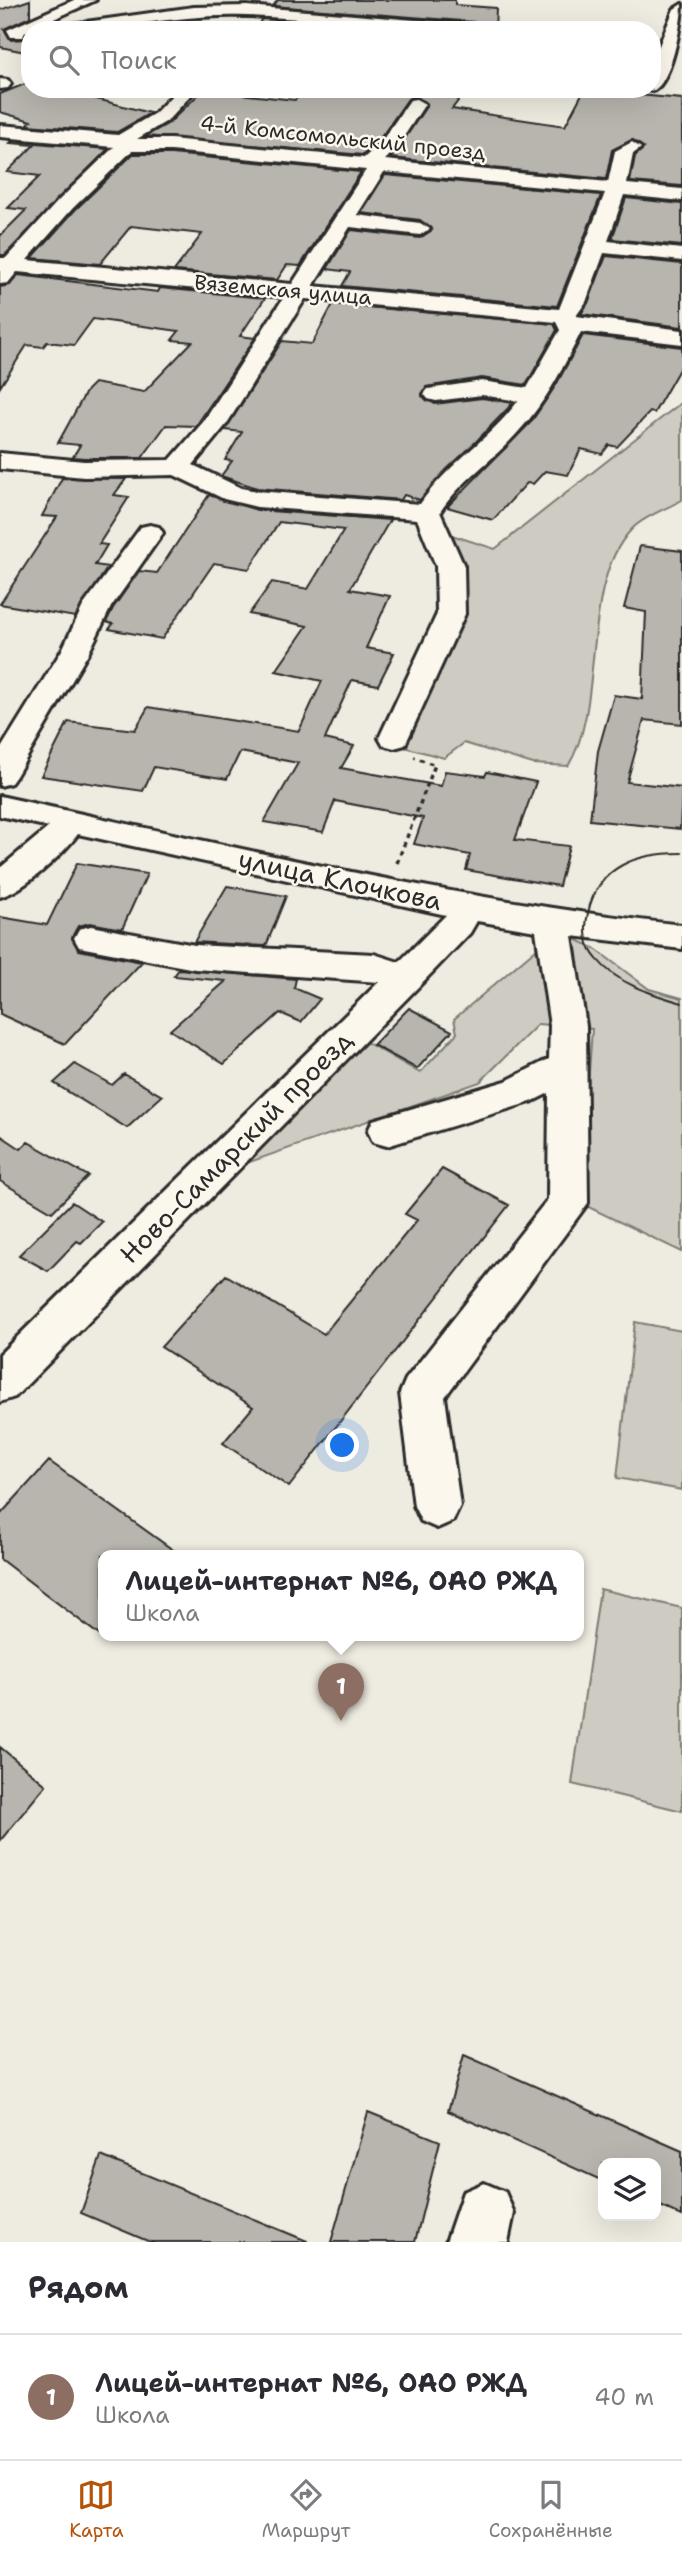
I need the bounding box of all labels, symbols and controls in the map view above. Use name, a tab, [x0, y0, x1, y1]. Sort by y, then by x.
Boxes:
search box	[21, 21, 661, 98]
icon: search	[45, 41, 83, 79]
text: Поиск	[101, 42, 177, 77]
street label: 4-й Комсомольский проезд	[199, 109, 487, 167]
street label: Вяземская улица	[193, 268, 373, 312]
street label: улица Клочкова	[235, 841, 445, 918]
street label: Ново-Самарский проезд	[112, 1022, 360, 1271]
your location	[325, 1428, 359, 1462]
popup	[98, 1550, 584, 1641]
text: Лицей-интернат №6, ОАО РЖД	[125, 1563, 557, 1598]
text: Школа	[125, 1598, 200, 1628]
pin: 1	[318, 1663, 364, 1721]
map controls	[598, 2158, 661, 2221]
button: layers	[598, 2158, 661, 2221]
text: Рядом	[28, 2267, 128, 2308]
text: Лицей-интернат №6, ОАО РЖД	[95, 2365, 527, 2400]
text: 1	[46, 2382, 56, 2412]
text: 40 m	[594, 2382, 654, 2412]
text: Школа	[95, 2400, 170, 2430]
tab: Карта	[69, 2476, 124, 2543]
tab: Маршрут	[262, 2476, 350, 2543]
tab: Сохранённые	[489, 2476, 613, 2543]

